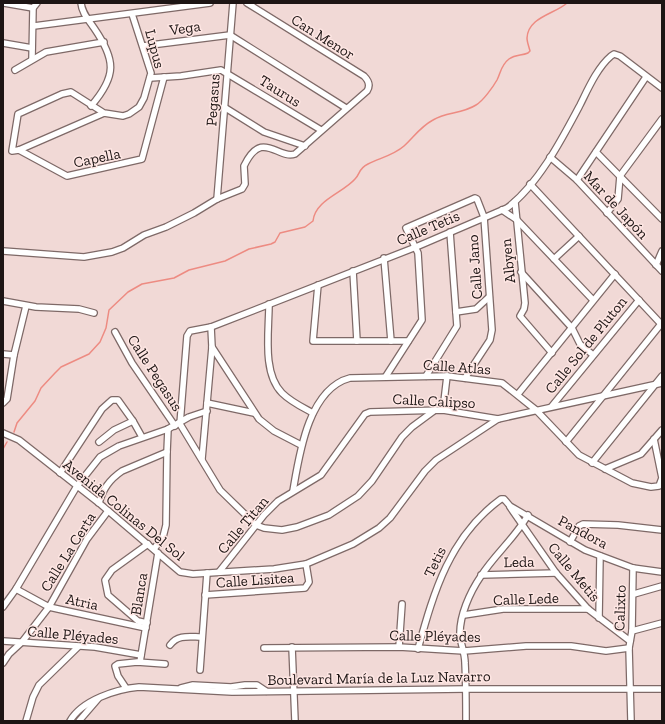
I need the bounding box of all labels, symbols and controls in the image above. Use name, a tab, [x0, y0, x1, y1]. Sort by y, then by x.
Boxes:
street label: Can Menor	[288, 10, 358, 64]
street label: Vega	[167, 17, 202, 39]
street label: Lupus	[141, 27, 169, 71]
street label: Taurus	[256, 71, 304, 111]
street label: Pegasus	[202, 73, 224, 127]
street label: Capella	[72, 144, 122, 172]
street label: Mar de Japón	[580, 167, 652, 243]
street label: Calle Tetis	[394, 207, 462, 249]
street label: Calle Jano	[464, 234, 486, 300]
street label: Albyen	[497, 237, 519, 284]
street label: Calle Sol de Pluton	[541, 292, 631, 397]
street label: Calle Pegasus	[124, 331, 186, 415]
street label: Calle Atlas	[423, 356, 491, 378]
street label: Calle Calipso	[392, 390, 476, 412]
street label: Avenida Colinas Del Sol	[60, 455, 188, 565]
street label: Calle Titan	[214, 492, 273, 558]
street label: Calle La Certa	[37, 509, 99, 595]
street label: Pandora	[555, 511, 611, 553]
street label: Calle Metis	[544, 539, 604, 605]
street label: Tetis	[420, 544, 450, 580]
street label: Leda	[503, 553, 535, 571]
street label: Calle Lisitea	[215, 568, 295, 592]
street label: Blanca	[127, 571, 151, 617]
street label: Calixto	[610, 584, 630, 631]
street label: Calle Lede	[493, 589, 559, 609]
street label: Atria	[64, 590, 100, 614]
street label: Calle Pléyades	[27, 622, 119, 648]
street label: Calle Pléyades	[389, 626, 481, 646]
street label: Boulevard María de la Luz Navarro	[267, 667, 491, 689]

